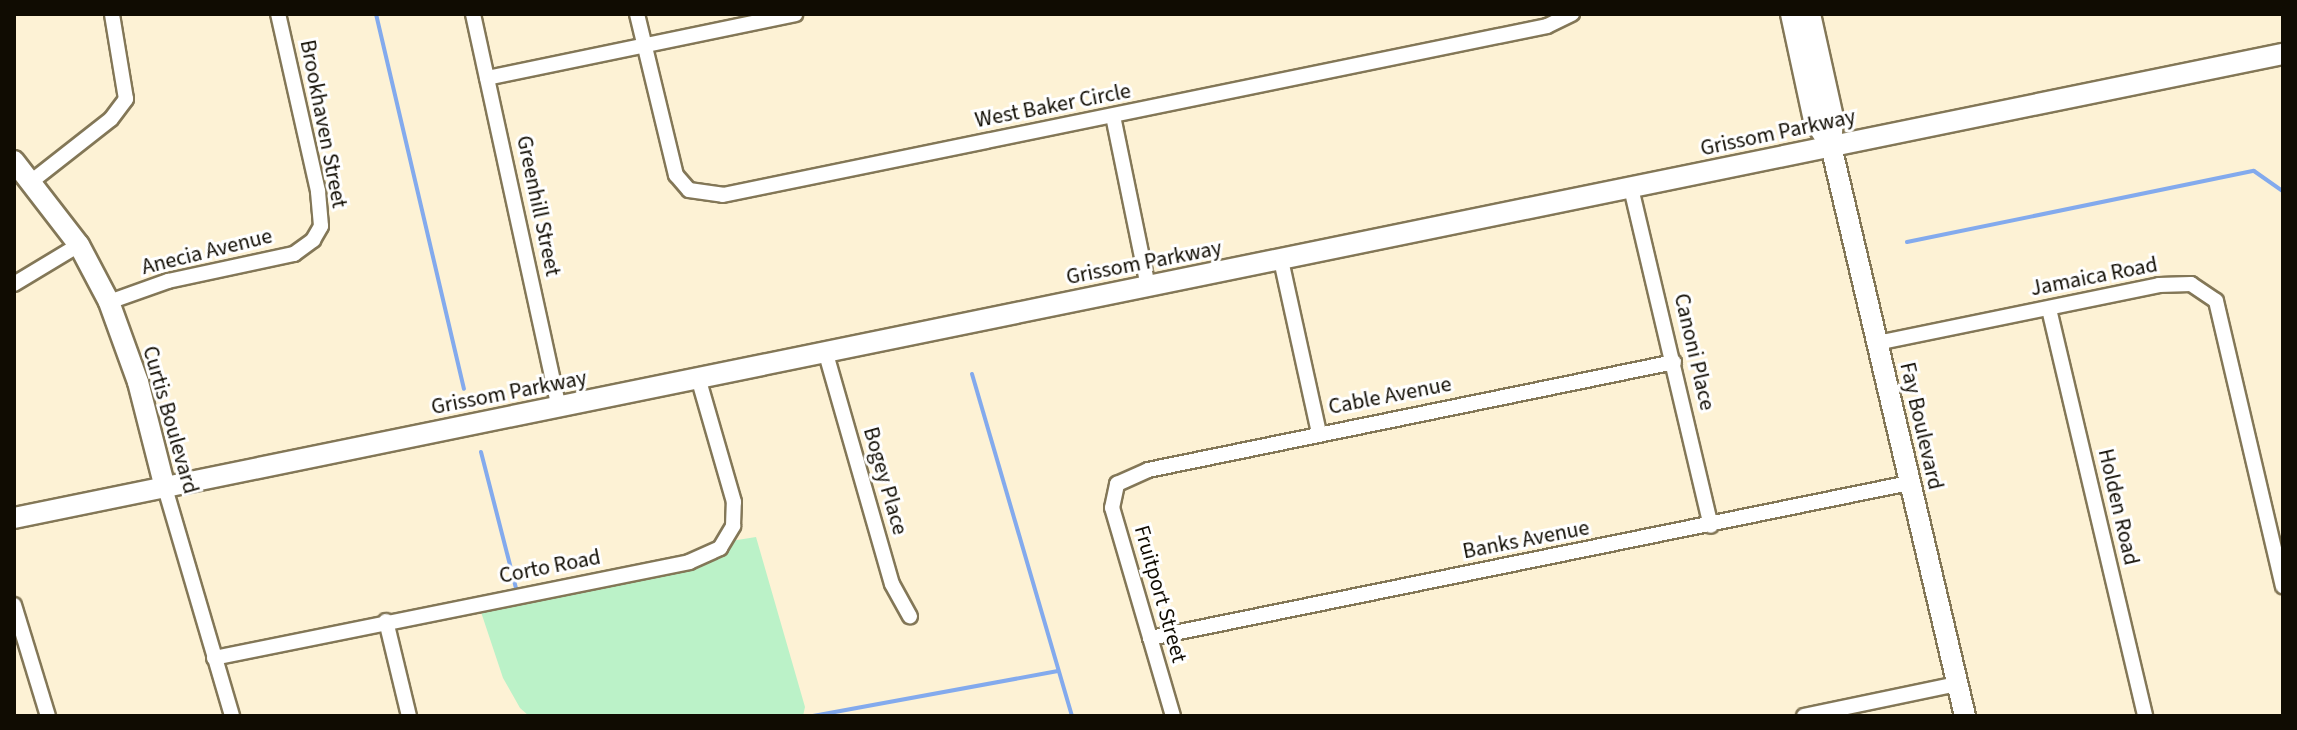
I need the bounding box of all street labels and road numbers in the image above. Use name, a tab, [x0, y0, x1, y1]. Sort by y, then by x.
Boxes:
street label: Brookhaven Street	[294, 38, 352, 210]
street label: West Baker Circle	[973, 78, 1133, 134]
street label: Grissom Parkway	[1698, 104, 1858, 162]
street label: Greenhill Street	[510, 133, 566, 279]
street label: Anecia Avenue	[139, 223, 275, 281]
street label: Grissom Parkway	[1064, 235, 1224, 291]
street label: Jamaica Road	[2028, 252, 2160, 302]
street label: Canoni Place	[1668, 291, 1720, 413]
street label: Curtis Boulevard	[136, 343, 204, 497]
street label: Fay Boulevard	[1894, 360, 1948, 492]
street label: Grissom Parkway	[429, 365, 589, 421]
street label: Cable Avenue	[1326, 371, 1454, 421]
street label: Bogey Place	[857, 424, 913, 538]
street label: Holden Road	[2092, 446, 2144, 568]
street label: Banks Avenue	[1460, 515, 1592, 565]
street label: Fruitport Street	[1128, 522, 1192, 666]
street label: Corto Road	[497, 544, 603, 590]

